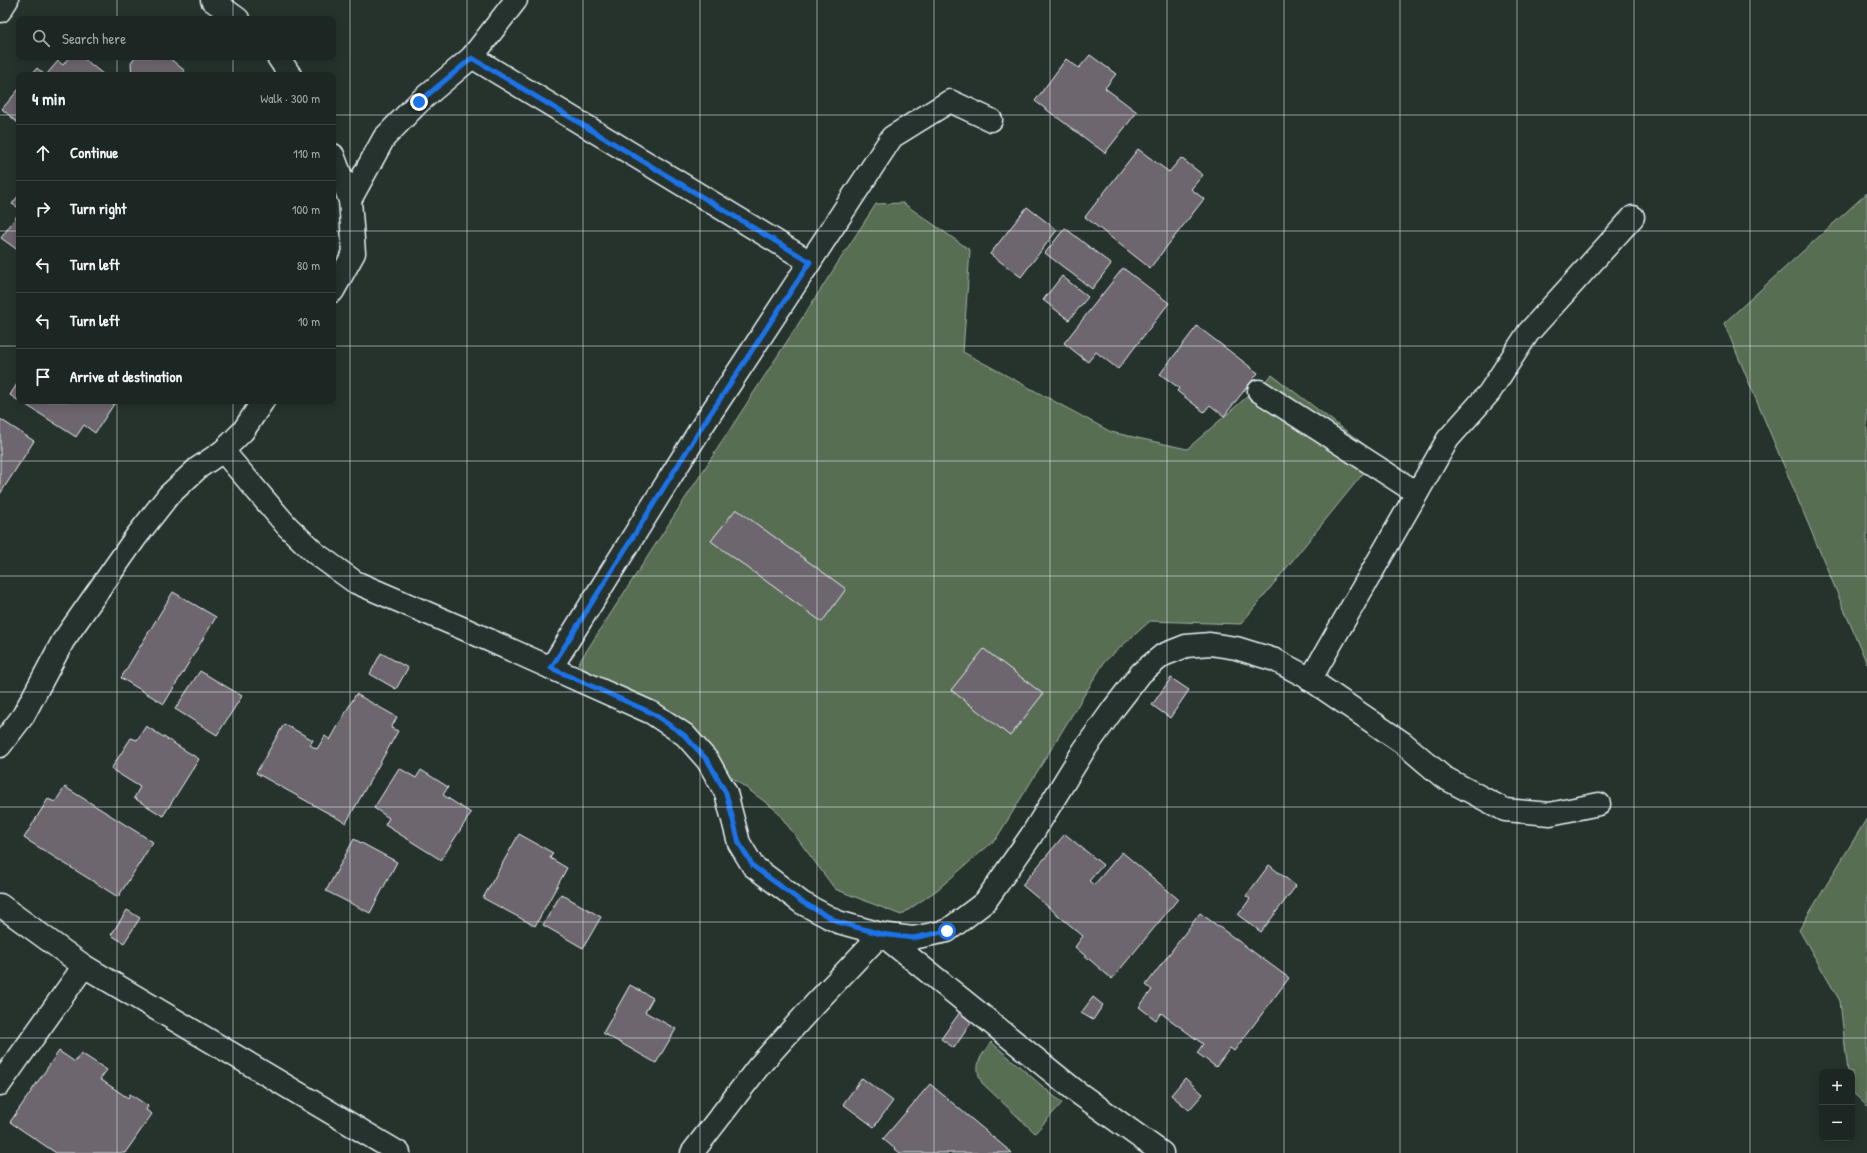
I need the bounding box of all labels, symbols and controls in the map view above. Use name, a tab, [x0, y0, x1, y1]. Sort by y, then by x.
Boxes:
search box	[16, 16, 336, 60]
icon: search	[30, 27, 52, 49]
text: Search here	[62, 28, 126, 49]
text: 4 min	[32, 87, 65, 110]
text: Walk · 300 m	[260, 89, 320, 107]
route end	[410, 93, 428, 111]
icon: ahead	[32, 142, 54, 164]
text: Continue	[70, 142, 118, 163]
text: 110 m	[293, 144, 320, 162]
icon: right	[32, 198, 54, 220]
text: Turn right	[70, 198, 126, 219]
text: 100 m	[292, 200, 320, 218]
icon: left	[32, 254, 54, 276]
text: Turn left	[70, 254, 120, 275]
text: 80 m	[297, 256, 320, 274]
icon: left	[32, 310, 54, 332]
text: Turn left	[70, 310, 120, 331]
text: 10 m	[298, 312, 320, 330]
icon: arrive	[32, 366, 54, 388]
text: Arrive at destination	[70, 366, 182, 387]
route start	[938, 922, 956, 940]
map controls	[1819, 1069, 1855, 1141]
button: +	[1819, 1069, 1855, 1105]
button: −	[1819, 1105, 1855, 1141]

